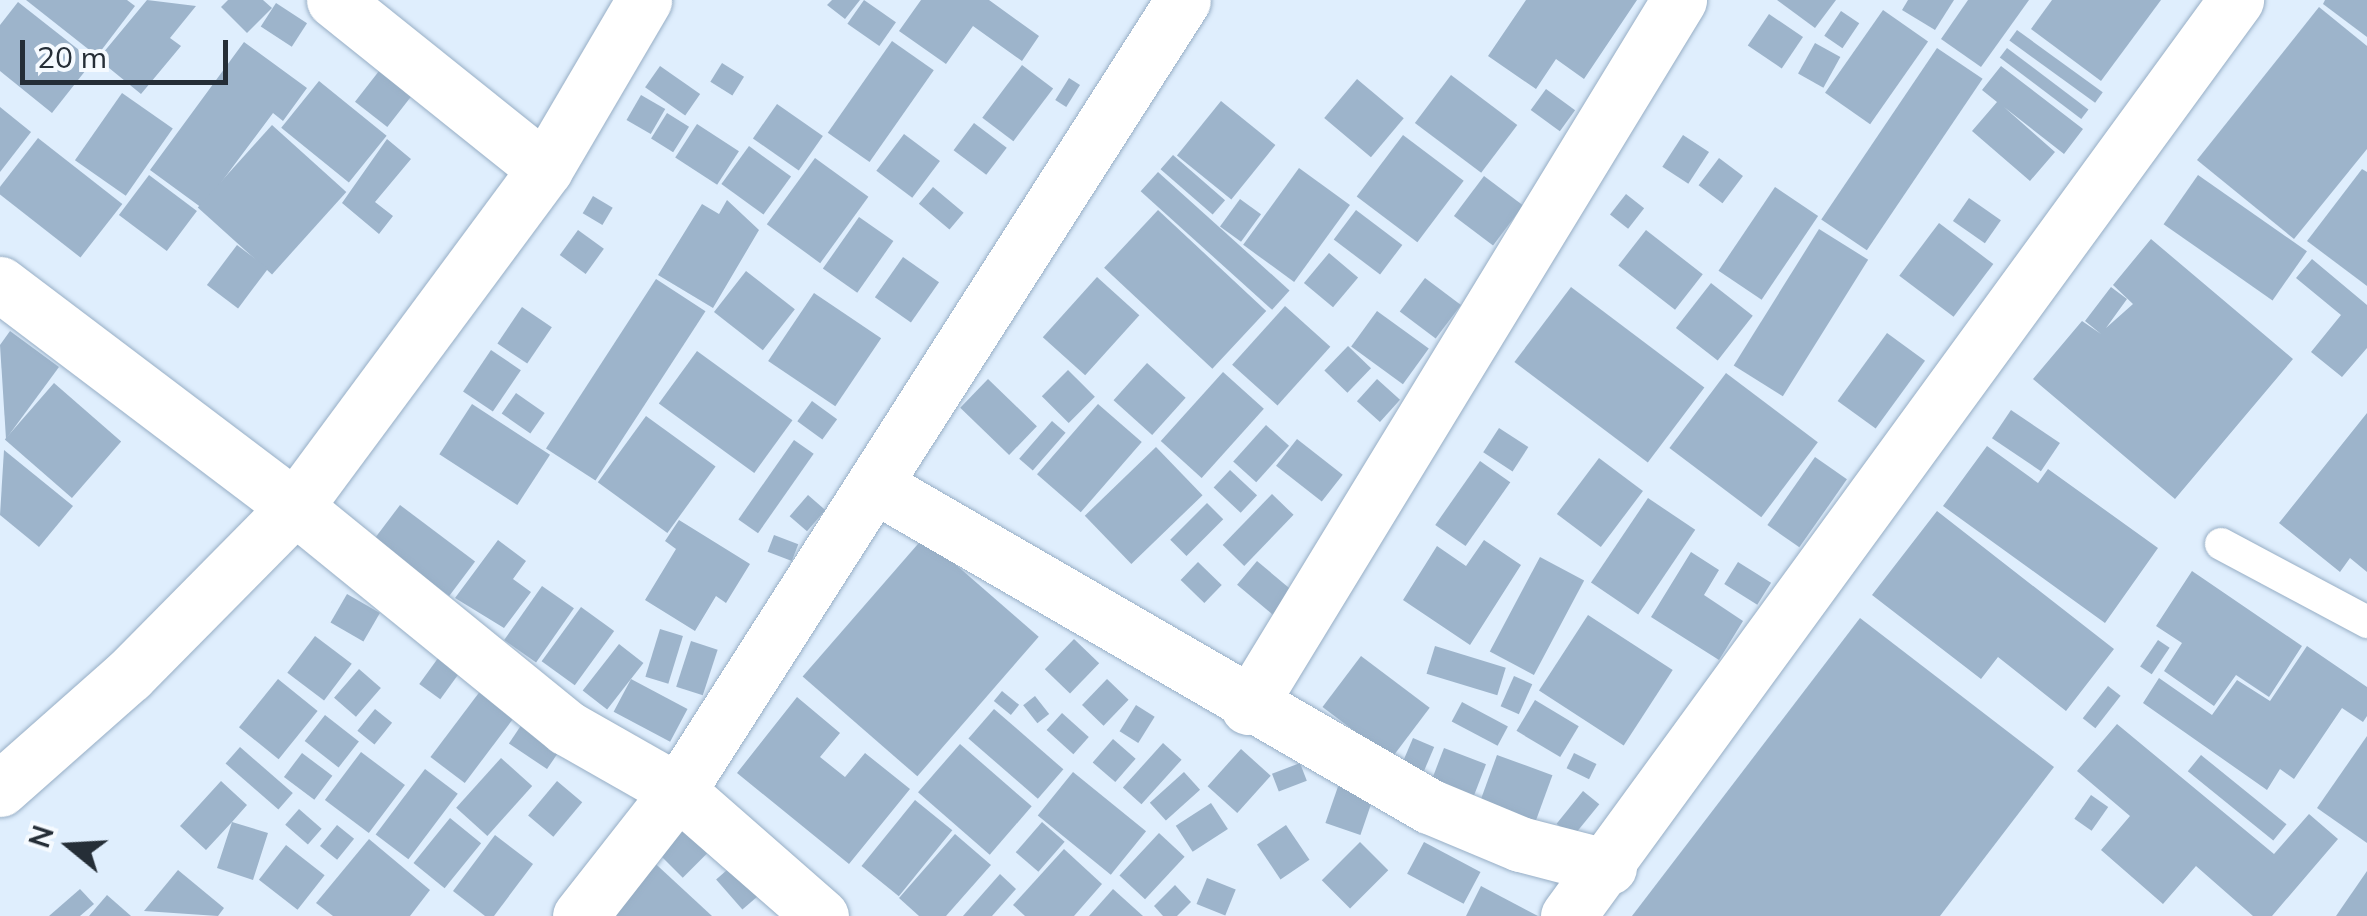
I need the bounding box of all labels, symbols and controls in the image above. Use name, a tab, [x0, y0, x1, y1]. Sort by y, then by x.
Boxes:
scale bar	[25, 20, 232, 82]
text: 20 m	[37, 38, 107, 76]
north arrow	[20, 796, 120, 896]
text: N	[21, 821, 61, 852]

